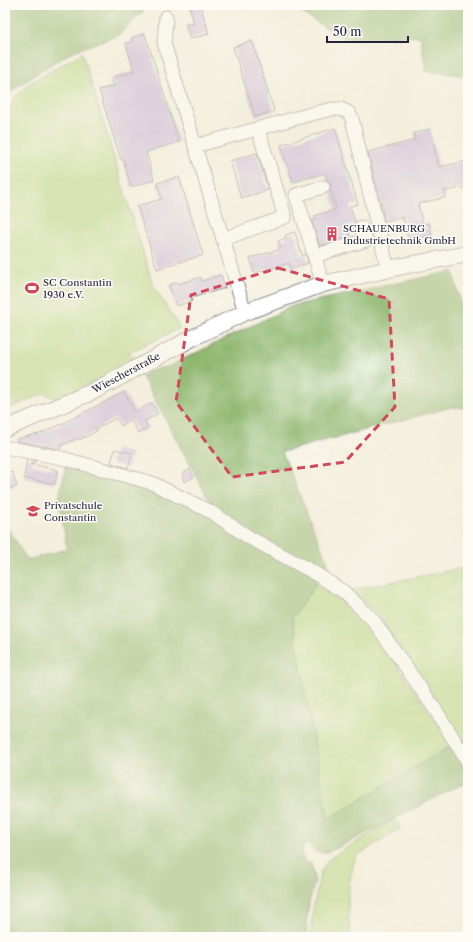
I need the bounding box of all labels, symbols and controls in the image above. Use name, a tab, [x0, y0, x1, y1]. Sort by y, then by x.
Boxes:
scale bar	[327, 18, 408, 44]
text: 50 m	[333, 24, 362, 39]
place label: SCHAUENBURG Industrietechnik GmbH	[343, 222, 456, 247]
building icon: SCHAUENBURG Industrietechnik GmbH	[324, 226, 340, 242]
place label: SC Constantin 1930 e.V.	[43, 276, 112, 301]
sports icon: SC Constantin 1930 e.V.	[24, 280, 40, 296]
street label: Wiescherstraße	[89, 349, 163, 397]
place label: Privatschule Constantin	[44, 499, 103, 524]
school or university icon: Privatschule Constantin	[25, 503, 41, 519]

